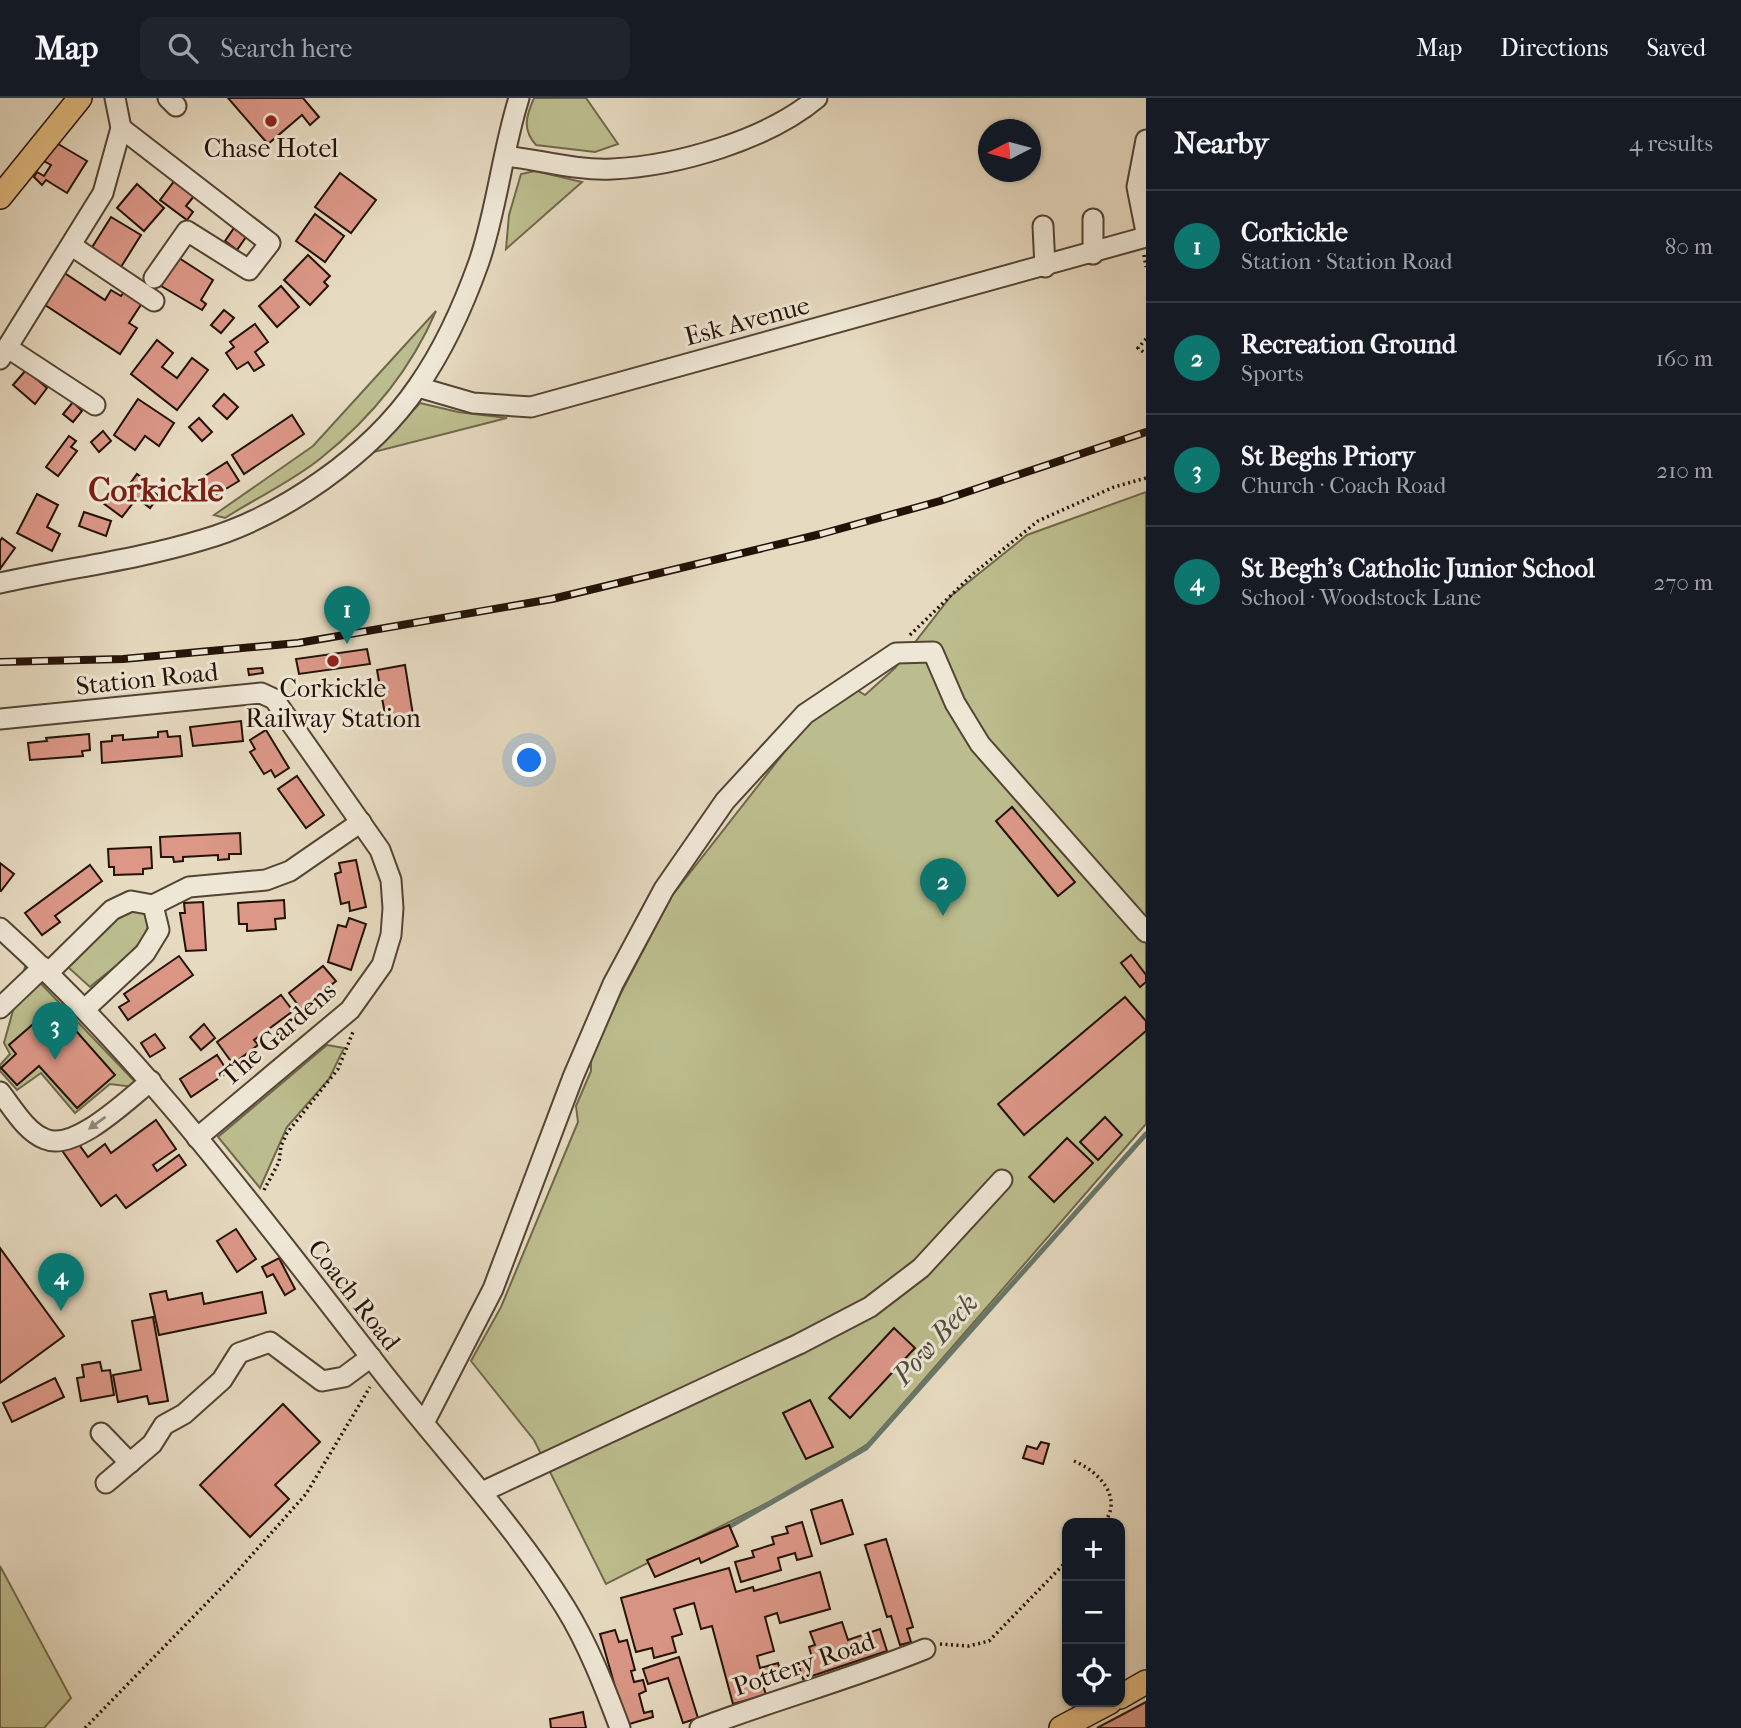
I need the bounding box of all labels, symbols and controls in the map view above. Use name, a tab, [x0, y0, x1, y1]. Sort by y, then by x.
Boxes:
search box	[140, 17, 630, 80]
text: Map	[35, 29, 98, 68]
icon: search	[164, 29, 202, 67]
text: Search here	[220, 33, 352, 64]
text: Map	[1416, 34, 1462, 62]
text: Directions	[1500, 34, 1608, 62]
text: Saved	[1646, 34, 1706, 62]
marker: Chase Hotel	[263, 113, 279, 129]
north arrow	[978, 119, 1041, 182]
text: Nearby	[1174, 126, 1269, 161]
text: 4 results	[1629, 130, 1713, 157]
place label: Chase Hotel	[204, 133, 338, 164]
text: Corkickle	[1241, 217, 1348, 248]
text: 1	[1193, 233, 1201, 260]
text: 80 m	[1665, 233, 1713, 260]
text: Station · Station Road	[1241, 248, 1452, 275]
street label: Esk Avenue	[681, 289, 813, 353]
text: Recreation Ground	[1241, 329, 1456, 360]
text: 2	[1191, 345, 1203, 372]
text: 160 m	[1656, 345, 1713, 372]
text: Sports	[1241, 360, 1303, 387]
text: St Beghs Priory	[1241, 441, 1415, 472]
text: 3	[1192, 457, 1202, 484]
text: 210 m	[1656, 457, 1713, 484]
district label: Corkickle	[88, 471, 224, 510]
text: Church · Coach Road	[1241, 472, 1446, 499]
text: St Begh's Catholic Junior School	[1241, 553, 1595, 584]
text: 4	[1190, 569, 1204, 596]
text: 270 m	[1653, 569, 1713, 596]
text: School · Woodstock Lane	[1241, 584, 1481, 611]
pin: 1	[324, 586, 370, 644]
marker: Corkickle Railway Station	[325, 653, 341, 669]
street label: Station Road	[74, 656, 221, 702]
place label: Corkickle Railway Station	[245, 673, 421, 734]
your location	[512, 743, 546, 777]
pin: 2	[920, 858, 966, 916]
street label: The Gardens	[214, 975, 342, 1093]
pin: 3	[32, 1002, 78, 1060]
one-way arrow	[87, 1116, 106, 1130]
street label: Coach Road	[301, 1233, 407, 1357]
pin: 4	[38, 1253, 84, 1311]
water label: Pow Beck	[884, 1287, 985, 1393]
map controls	[1062, 1518, 1125, 1707]
button: +	[1062, 1518, 1125, 1581]
button: −	[1062, 1581, 1125, 1644]
street label: Pottery Road	[729, 1625, 880, 1703]
button: locate	[1062, 1644, 1125, 1707]

